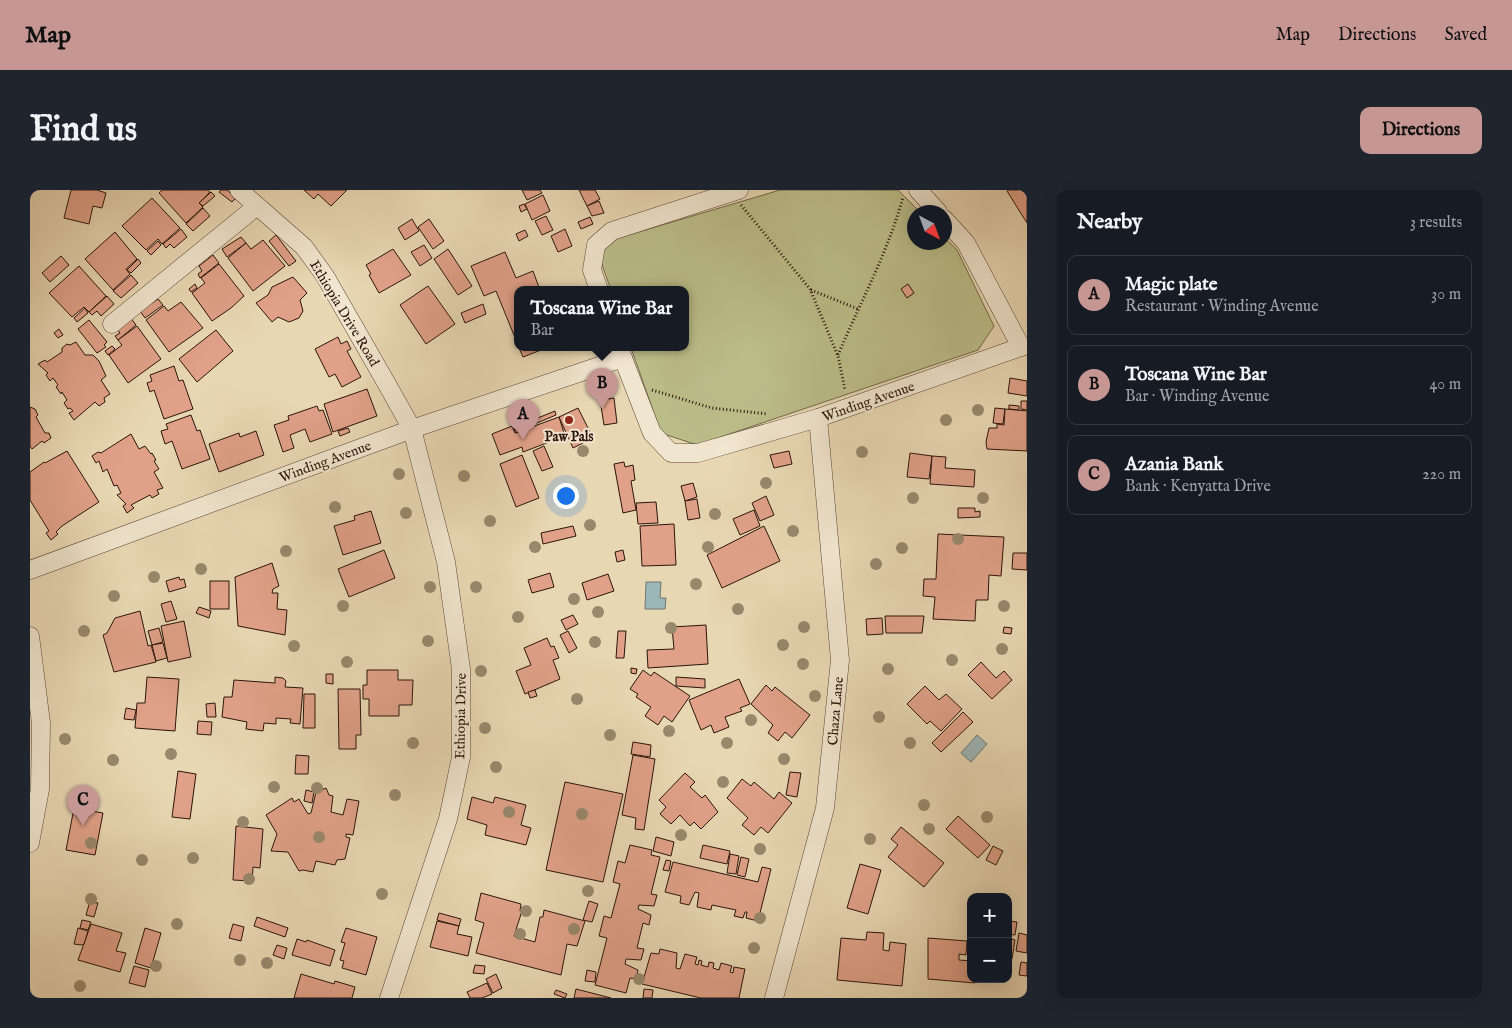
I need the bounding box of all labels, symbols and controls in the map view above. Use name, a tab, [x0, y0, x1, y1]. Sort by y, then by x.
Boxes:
text: Map	[25, 20, 71, 51]
text: Map	[1276, 24, 1310, 47]
text: Directions	[1338, 24, 1416, 47]
text: Saved	[1444, 24, 1487, 47]
button: Directions	[1360, 107, 1482, 154]
text: Find us	[30, 108, 137, 153]
north arrow	[907, 205, 952, 250]
text: Nearby	[1077, 209, 1142, 236]
text: 3 results	[1410, 213, 1462, 233]
street label: Ethiopia Drive Road	[305, 257, 383, 370]
text: Magic plate	[1125, 273, 1218, 297]
text: A	[1089, 285, 1099, 305]
text: 30 m	[1431, 285, 1461, 305]
popup	[514, 286, 689, 351]
text: Toscana Wine Bar	[531, 297, 672, 321]
text: Restaurant · Winding Avenue	[1125, 297, 1319, 317]
text: Bar	[531, 321, 554, 341]
text: Toscana Wine Bar	[1125, 363, 1267, 387]
pin: B	[586, 368, 618, 409]
text: B	[1089, 375, 1099, 395]
text: 40 m	[1429, 375, 1461, 395]
street label: Winding Avenue	[820, 378, 917, 426]
text: Bar · Winding Avenue	[1125, 387, 1269, 407]
pin: A	[507, 399, 539, 440]
marker: Paw Pals	[563, 414, 575, 426]
place label: Paw Pals	[545, 428, 594, 446]
street label: Winding Avenue	[277, 437, 374, 487]
text: Azania Bank	[1125, 453, 1223, 477]
text: C	[1088, 465, 1100, 485]
text: 220 m	[1422, 465, 1461, 485]
text: Bank · Kenyatta Drive	[1125, 477, 1271, 497]
your location	[553, 483, 579, 509]
street label: Ethiopia Drive	[451, 672, 471, 759]
street label: Chaza Lane	[824, 675, 848, 746]
pin: C	[67, 785, 99, 826]
map controls	[967, 893, 1012, 983]
button: +	[967, 893, 1012, 938]
button: −	[967, 938, 1012, 983]

